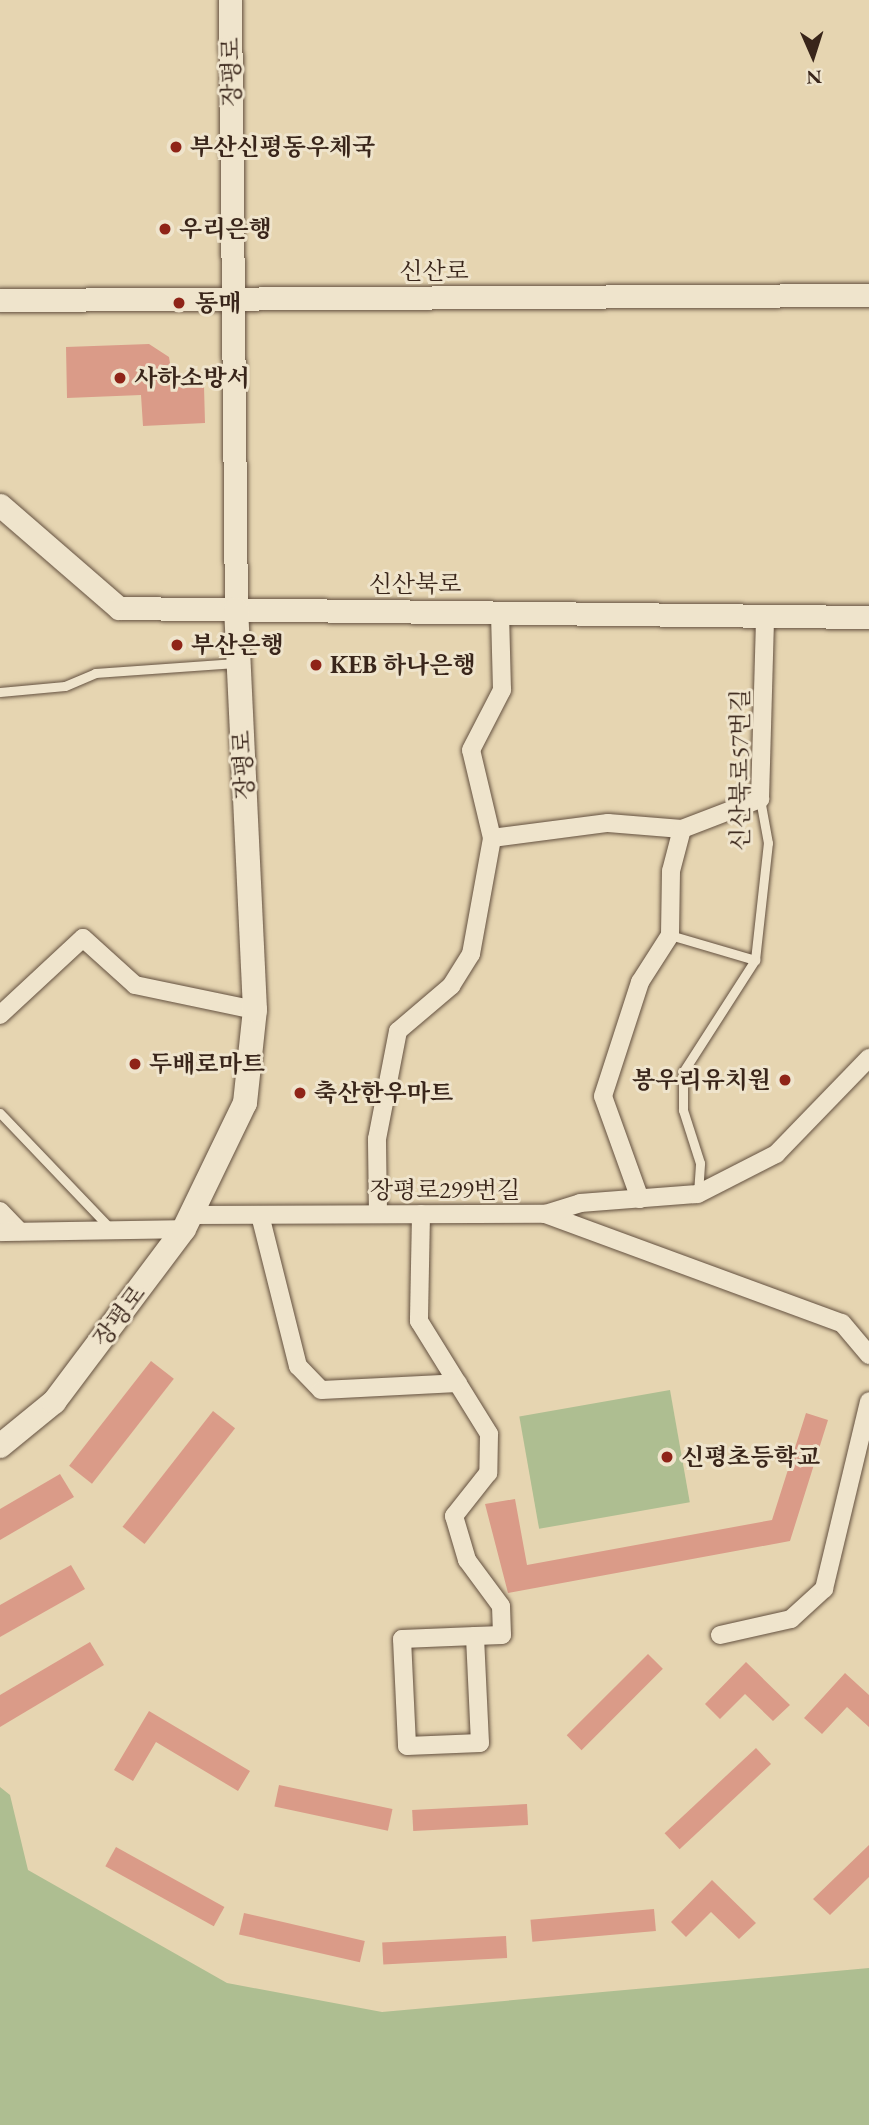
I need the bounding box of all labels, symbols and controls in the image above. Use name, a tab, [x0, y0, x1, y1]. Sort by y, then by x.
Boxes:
north arrow	[778, 21, 848, 91]
street label: 장평로	[216, 37, 246, 107]
text: N	[806, 65, 822, 90]
place label: 부산신평동우체국	[190, 133, 375, 161]
marker: 부산신평동우체국	[168, 139, 184, 155]
place label: 우리은행	[179, 215, 272, 243]
marker: 우리은행	[157, 221, 173, 237]
street label: 신산로	[399, 257, 469, 285]
place label: 동매	[195, 289, 241, 317]
marker: 동매	[169, 293, 189, 313]
place label: 사하소방서	[134, 364, 250, 392]
marker: 사하소방서	[112, 370, 128, 386]
street label: 신산북로	[369, 570, 461, 598]
place label: 부산은행	[191, 631, 284, 659]
marker: 부산은행	[169, 637, 185, 653]
place label: KEB 하나은행	[330, 651, 476, 679]
marker: KEB 하나은행	[308, 657, 324, 673]
street label: 신산북로57번길	[726, 689, 754, 851]
street label: 장평로	[227, 730, 259, 800]
place label: 두배로마트	[149, 1050, 265, 1078]
marker: 두배로마트	[127, 1056, 143, 1072]
place label: 봉우리유치원	[632, 1066, 771, 1094]
marker: 봉우리유치원	[777, 1072, 793, 1088]
place label: 축산한우마트	[314, 1079, 453, 1107]
marker: 축산한우마트	[292, 1085, 308, 1101]
street label: 장평로299번길	[370, 1176, 520, 1204]
street label: 장평로	[87, 1280, 151, 1352]
place label: 신평초등학교	[681, 1443, 820, 1471]
marker: 신평초등학교	[659, 1449, 675, 1465]

